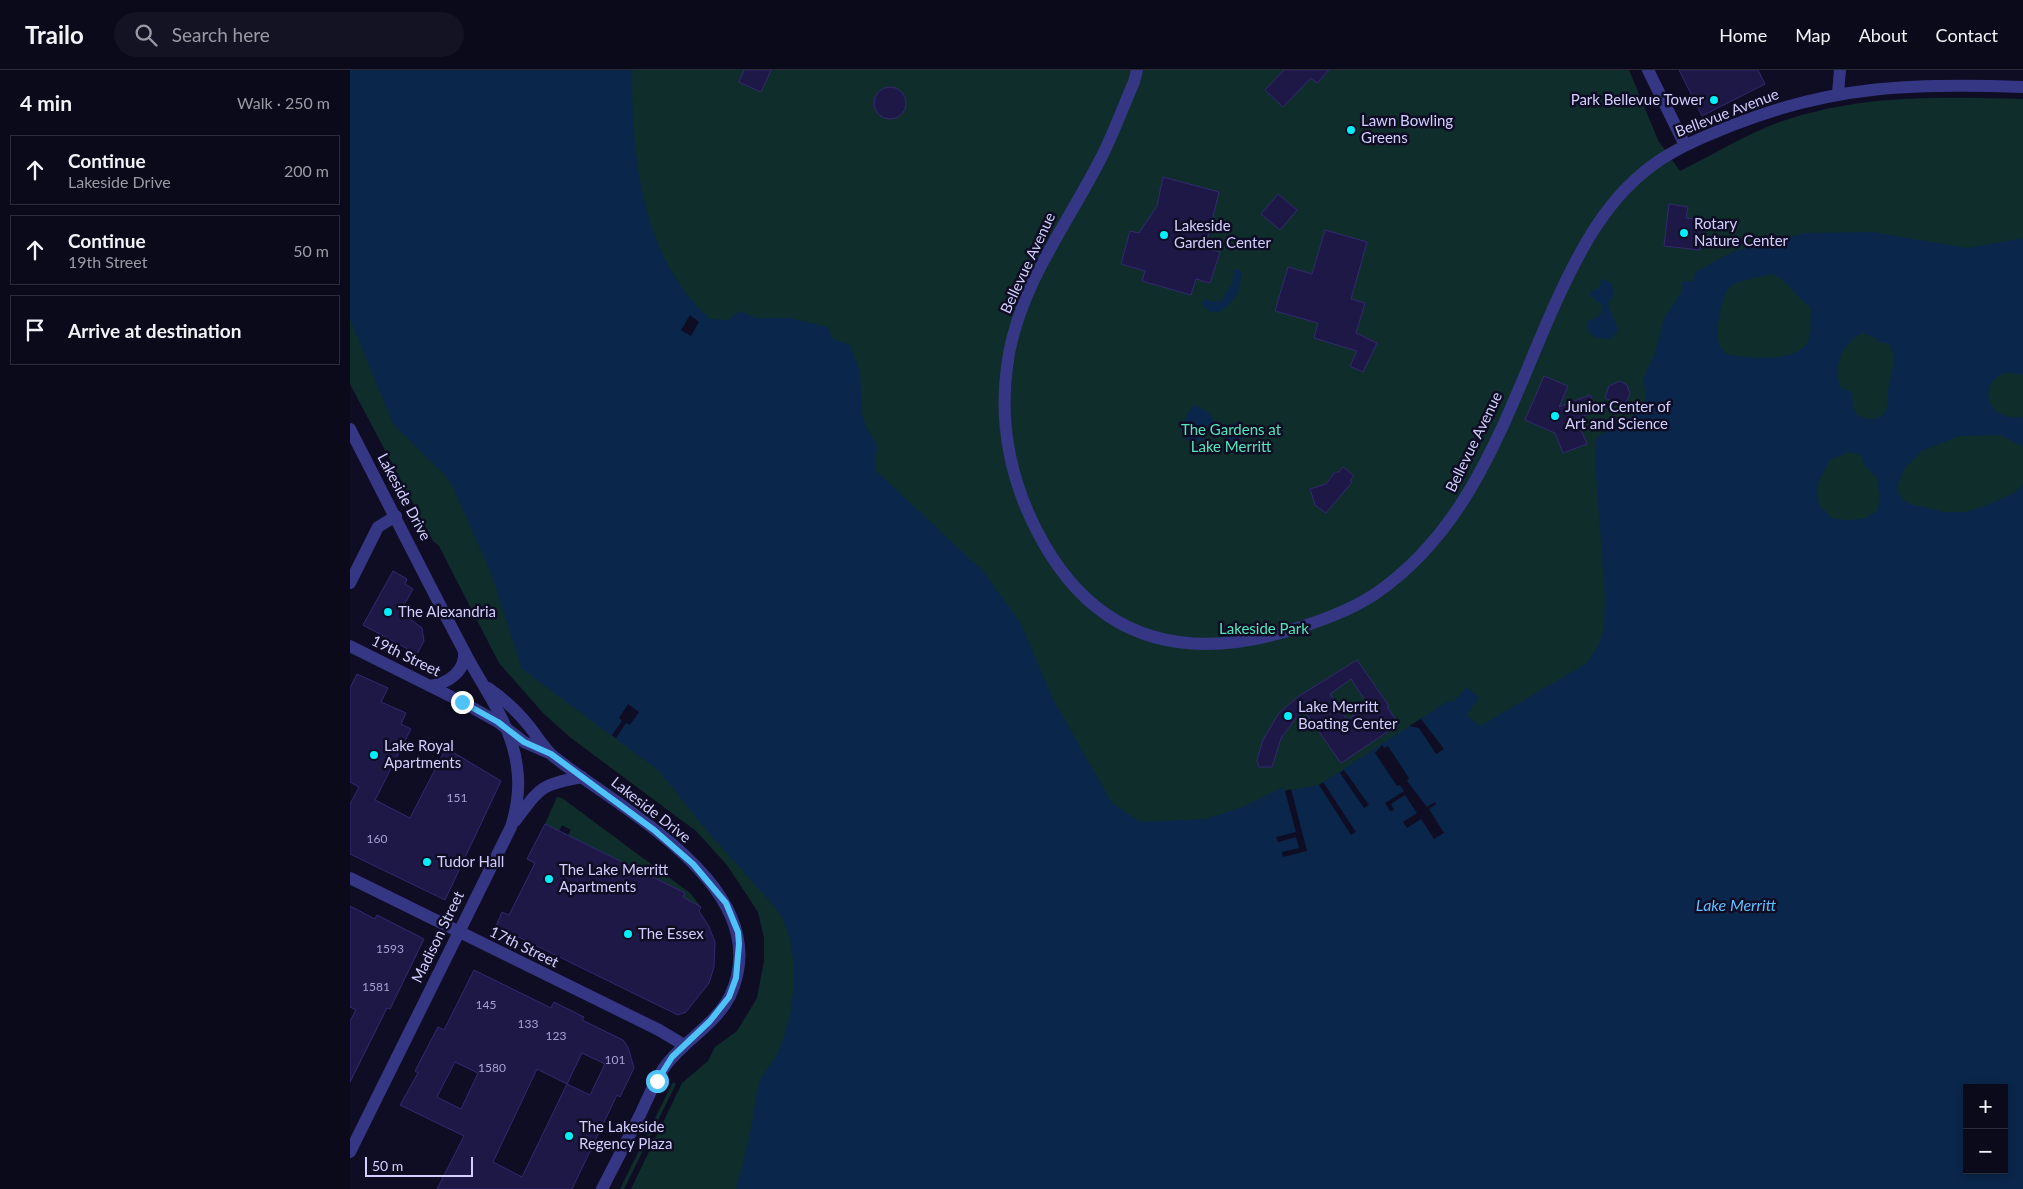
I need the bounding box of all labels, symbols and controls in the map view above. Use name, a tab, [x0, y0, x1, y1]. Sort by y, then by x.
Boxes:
search box	[114, 12, 464, 57]
text: Trailo	[25, 20, 84, 49]
icon: search	[132, 21, 160, 49]
text: Search here	[172, 23, 270, 46]
text: Home	[1719, 24, 1767, 46]
text: Map	[1795, 24, 1831, 46]
text: About	[1859, 24, 1908, 46]
text: Contact	[1936, 24, 1998, 46]
street label: Bellevue Avenue	[1672, 84, 1781, 140]
text: 4 min	[20, 90, 72, 115]
place label: Park Bellevue Tower	[1571, 90, 1705, 108]
text: Walk · 250 m	[237, 93, 330, 112]
marker: Park Bellevue Tower	[1708, 94, 1720, 106]
place label: Lawn Bowling Greens	[1361, 111, 1453, 146]
marker: Lawn Bowling Greens	[1345, 124, 1357, 136]
text: Continue	[68, 149, 146, 172]
icon: ahead	[21, 156, 49, 184]
text: 200 m	[284, 161, 329, 180]
text: Lakeside Drive	[68, 172, 171, 191]
street label: Bellevue Avenue	[996, 209, 1058, 316]
place label: Rotary Nature Center	[1694, 214, 1789, 249]
place label: Lakeside Garden Center	[1174, 216, 1271, 251]
marker: Rotary Nature Center	[1678, 227, 1690, 239]
text: Continue	[68, 229, 146, 252]
marker: Lakeside Garden Center	[1158, 229, 1170, 241]
icon: ahead	[21, 236, 49, 264]
text: 50 m	[293, 241, 329, 260]
text: 19th Street	[68, 252, 147, 271]
icon: arrive	[21, 316, 49, 344]
text: Arrive at destination	[68, 319, 241, 342]
street label: Bellevue Avenue	[1441, 388, 1505, 495]
place label: Junior Center of Art and Science	[1565, 397, 1672, 432]
marker: Junior Center of Art and Science	[1549, 410, 1561, 422]
park label: The Gardens at Lake Merritt	[1181, 420, 1282, 455]
street label: Lakeside Drive	[374, 450, 435, 543]
place label: The Alexandria	[398, 602, 496, 620]
marker: The Alexandria	[382, 606, 394, 618]
park label: Lakeside Park	[1219, 619, 1309, 637]
street label: 19th Street	[369, 631, 444, 680]
route end	[451, 691, 474, 714]
place label: Lake Merritt Boating Center	[1298, 697, 1398, 732]
marker: Lake Merritt Boating Center	[1282, 710, 1294, 722]
place label: Lake Royal Apartments	[384, 736, 461, 771]
marker: Lake Royal Apartments	[368, 749, 380, 761]
street label: Lakeside Drive	[608, 772, 695, 846]
house number: 151	[447, 790, 467, 805]
house number: 160	[367, 831, 387, 846]
place label: Tudor Hall	[437, 852, 504, 870]
marker: Tudor Hall	[421, 856, 433, 868]
place label: The Lake Merritt Apartments	[559, 860, 669, 895]
marker: The Lake Merritt Apartments	[543, 873, 555, 885]
street label: Madison Street	[407, 887, 467, 985]
water label: Lake Merritt	[1696, 895, 1777, 914]
street label: 17th Street	[487, 922, 562, 971]
place label: The Essex	[638, 924, 704, 942]
marker: The Essex	[622, 928, 634, 940]
house number: 1593	[376, 941, 404, 956]
house number: 1581	[362, 979, 390, 994]
house number: 145	[476, 997, 496, 1012]
house number: 133	[518, 1016, 538, 1031]
house number: 123	[546, 1028, 566, 1043]
house number: 101	[605, 1052, 625, 1067]
house number: 1580	[478, 1060, 506, 1075]
route start	[646, 1070, 669, 1093]
map controls	[1963, 1084, 2008, 1174]
button: +	[1963, 1084, 2008, 1129]
place label: The Lakeside Regency Plaza	[579, 1117, 672, 1152]
button: −	[1963, 1129, 2008, 1174]
marker: The Lakeside Regency Plaza	[563, 1130, 575, 1142]
scale bar	[365, 1154, 472, 1177]
text: 50 m	[372, 1157, 403, 1174]

